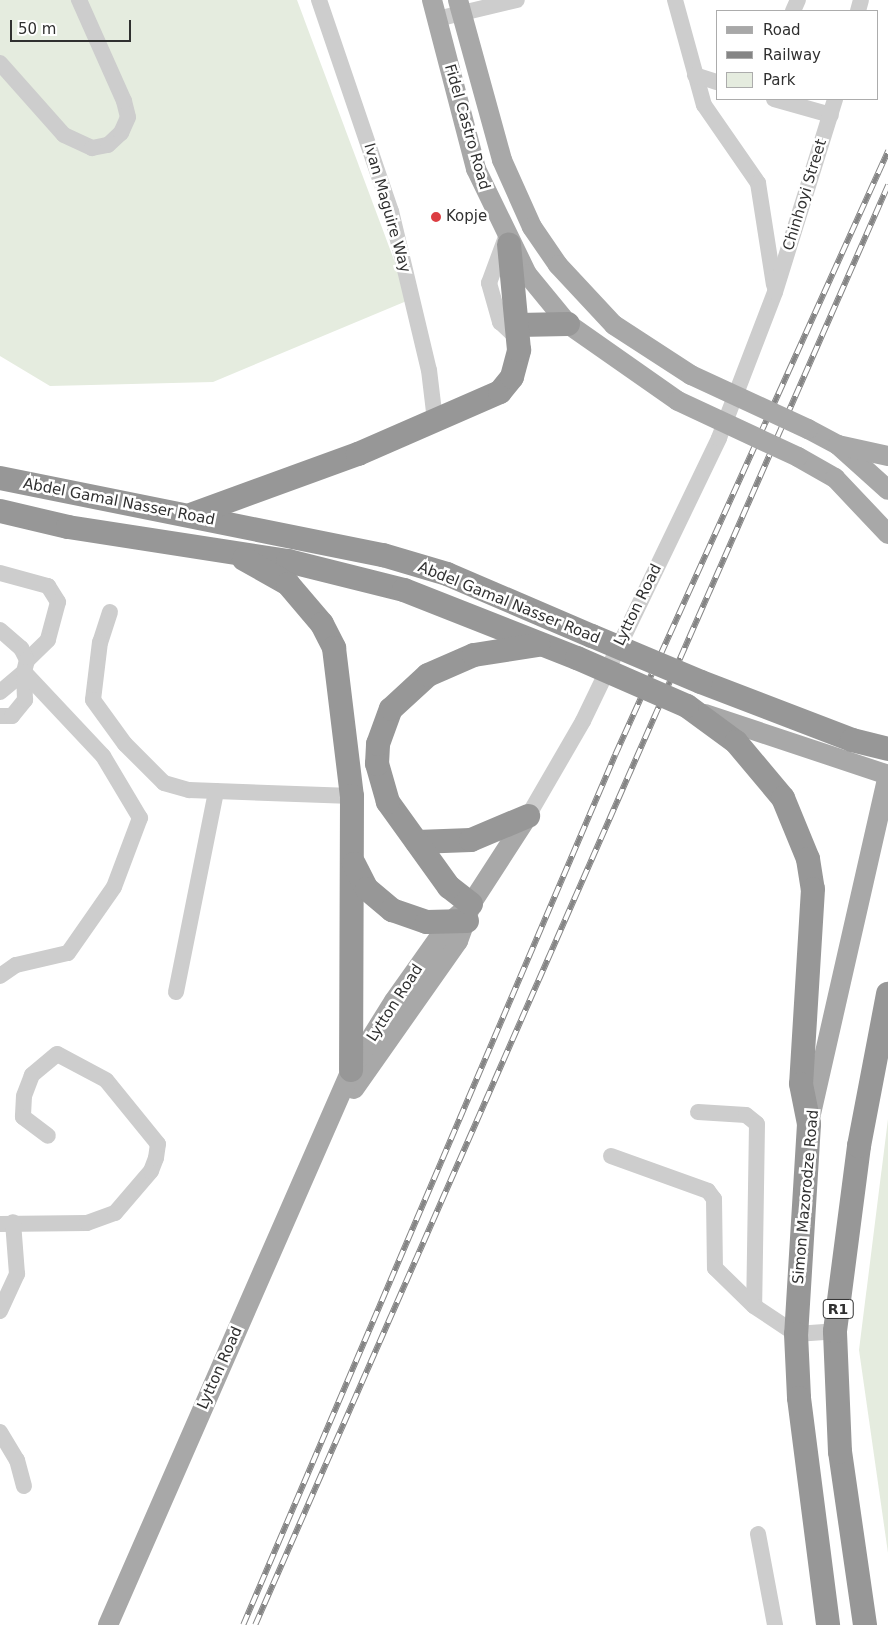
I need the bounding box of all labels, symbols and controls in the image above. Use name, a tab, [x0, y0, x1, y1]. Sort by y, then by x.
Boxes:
scale bar	[12, 10, 134, 42]
legend	[716, 10, 878, 100]
text: 50 m	[18, 20, 56, 38]
text: Road	[763, 21, 801, 39]
text: Railway	[763, 46, 821, 64]
street label: Fidel Castro Road	[440, 62, 494, 192]
text: Park	[763, 71, 795, 89]
street label: Chinhoyi Street	[779, 137, 831, 253]
street label: Ivan Maguire Way	[360, 141, 414, 275]
place label: Kopje	[446, 208, 487, 226]
marker: Kopje	[430, 211, 442, 223]
street label: Abdel Gamal Nasser Road	[22, 475, 216, 529]
street label: Abdel Gamal Nasser Road	[415, 558, 603, 648]
street label: Lytton Road	[610, 561, 666, 649]
street label: Lytton Road	[363, 961, 427, 1045]
street label: Simon Mazorodze Road	[789, 1109, 823, 1285]
road number: R1	[822, 1298, 854, 1320]
street label: Lytton Road	[194, 1324, 246, 1412]

